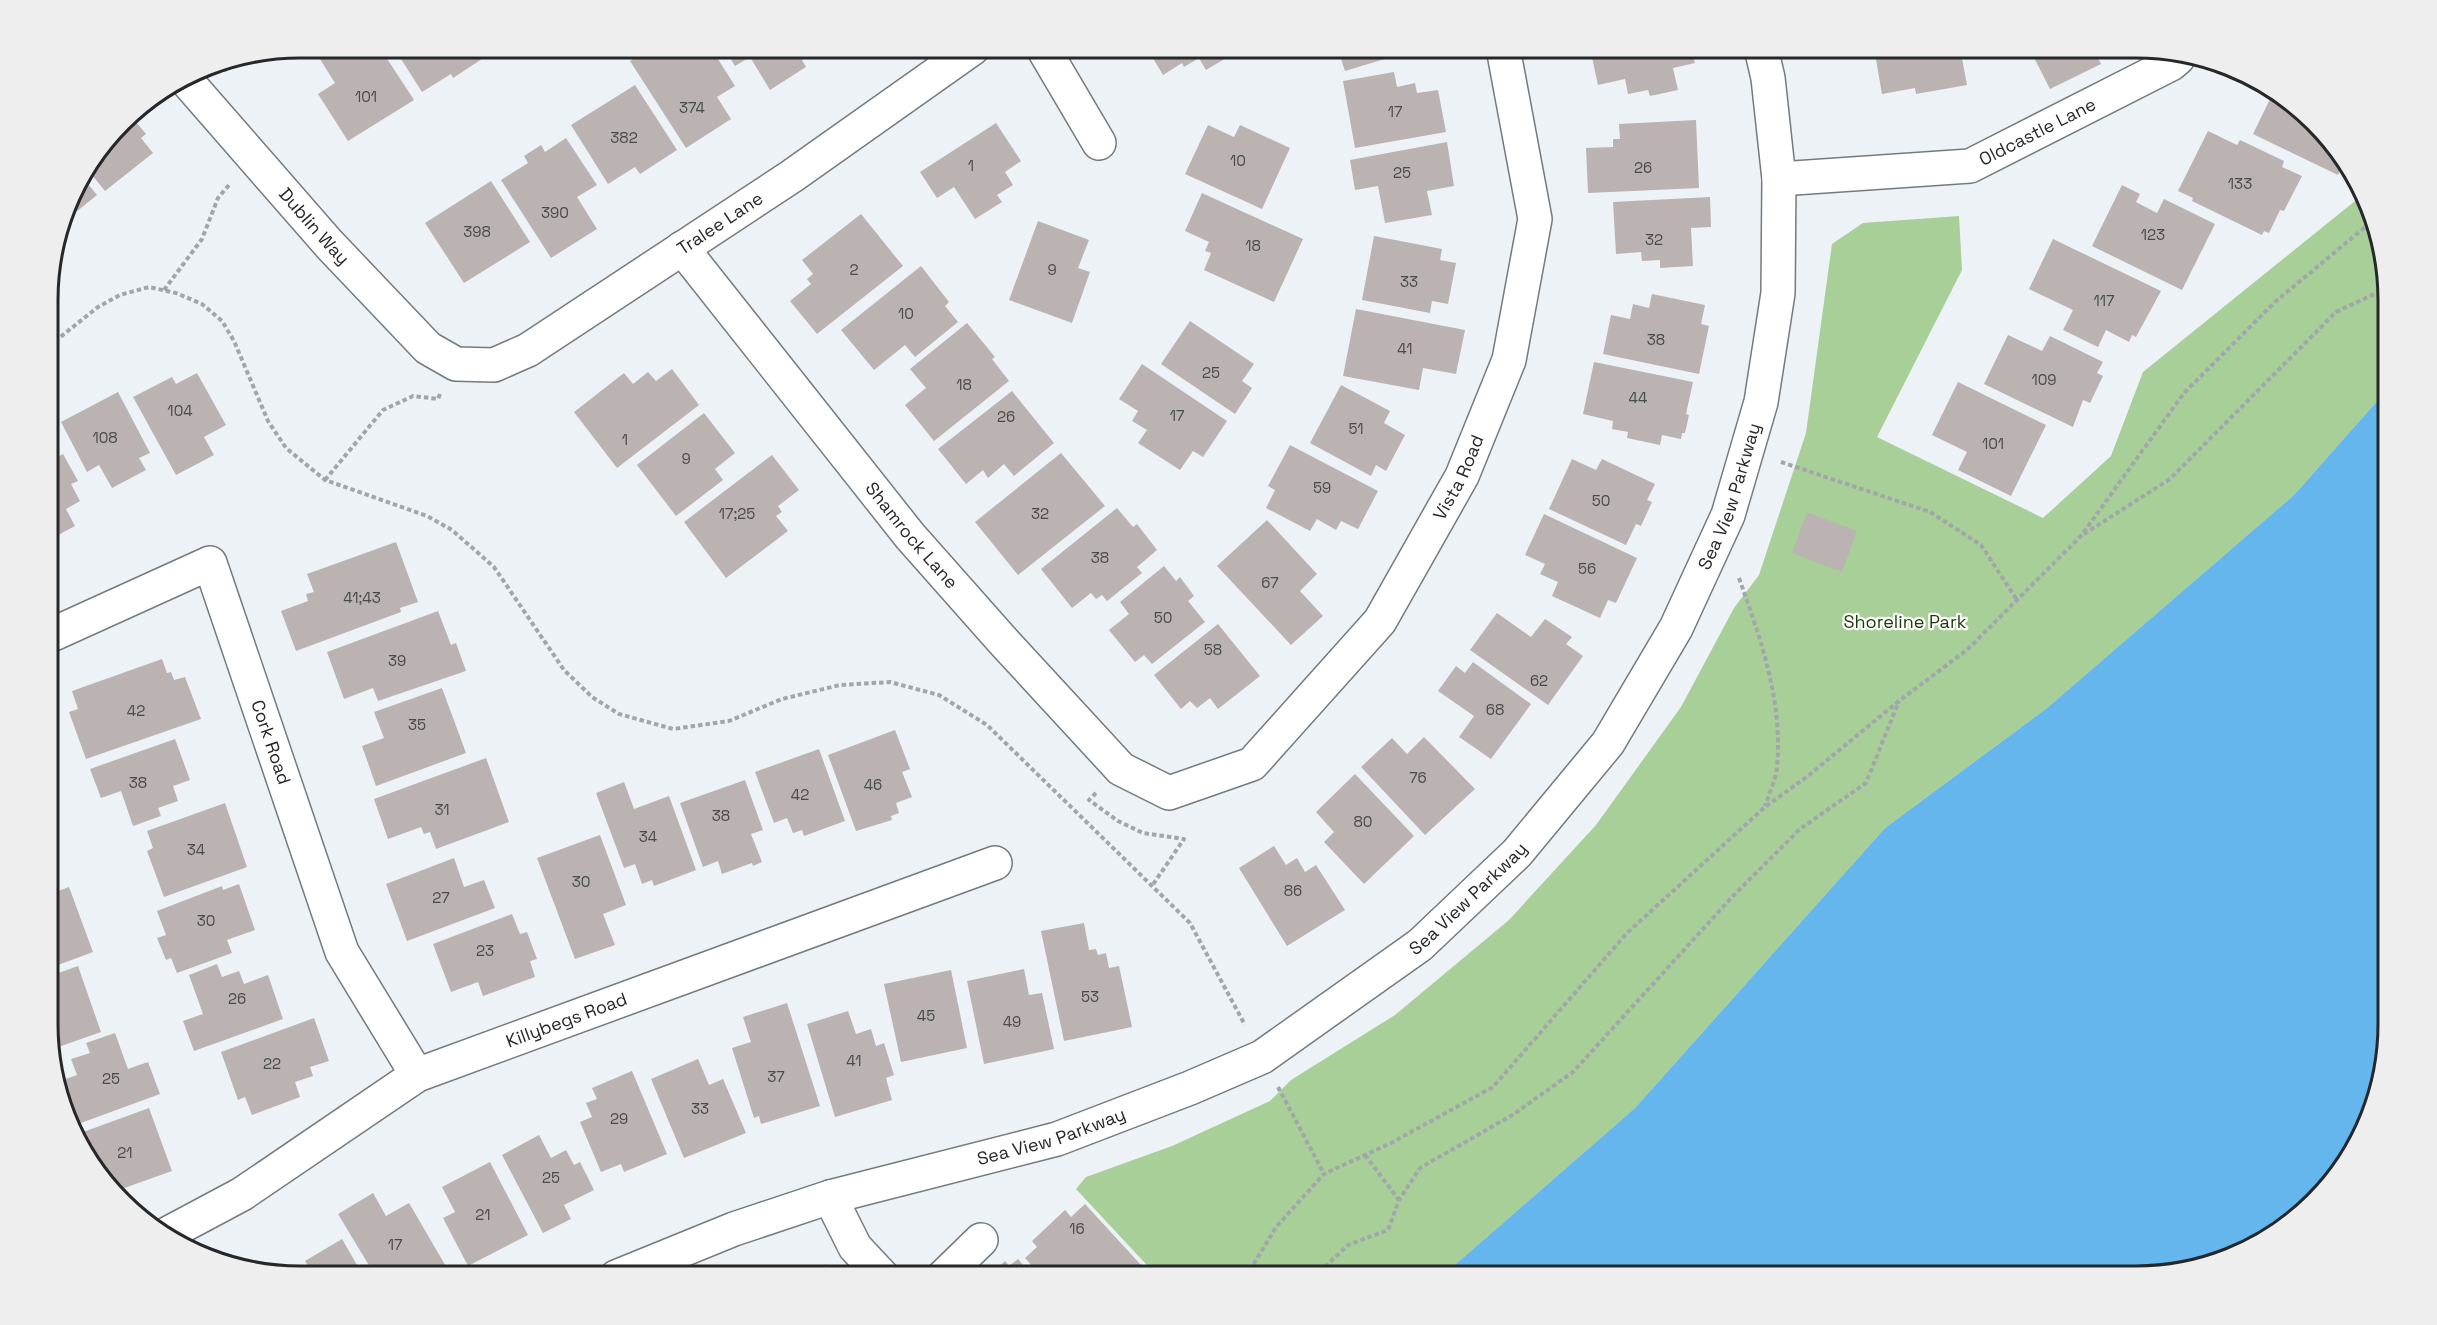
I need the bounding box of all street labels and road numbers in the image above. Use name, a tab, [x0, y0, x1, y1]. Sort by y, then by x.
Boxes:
street label: Oldcastle Lane	[1975, 92, 2100, 171]
street label: Dublin Way	[274, 183, 355, 270]
street label: Tralee Lane	[672, 186, 767, 260]
street label: Sea View Parkway	[1692, 420, 1765, 573]
street label: Vista Road	[1427, 431, 1488, 524]
street label: Shamrock Lane	[861, 477, 963, 593]
street label: Cork Road	[246, 697, 296, 787]
street label: Sea View Parkway	[1404, 838, 1532, 960]
street label: Killybegs Road	[503, 987, 630, 1052]
street label: Sea View Parkway	[974, 1102, 1129, 1170]

